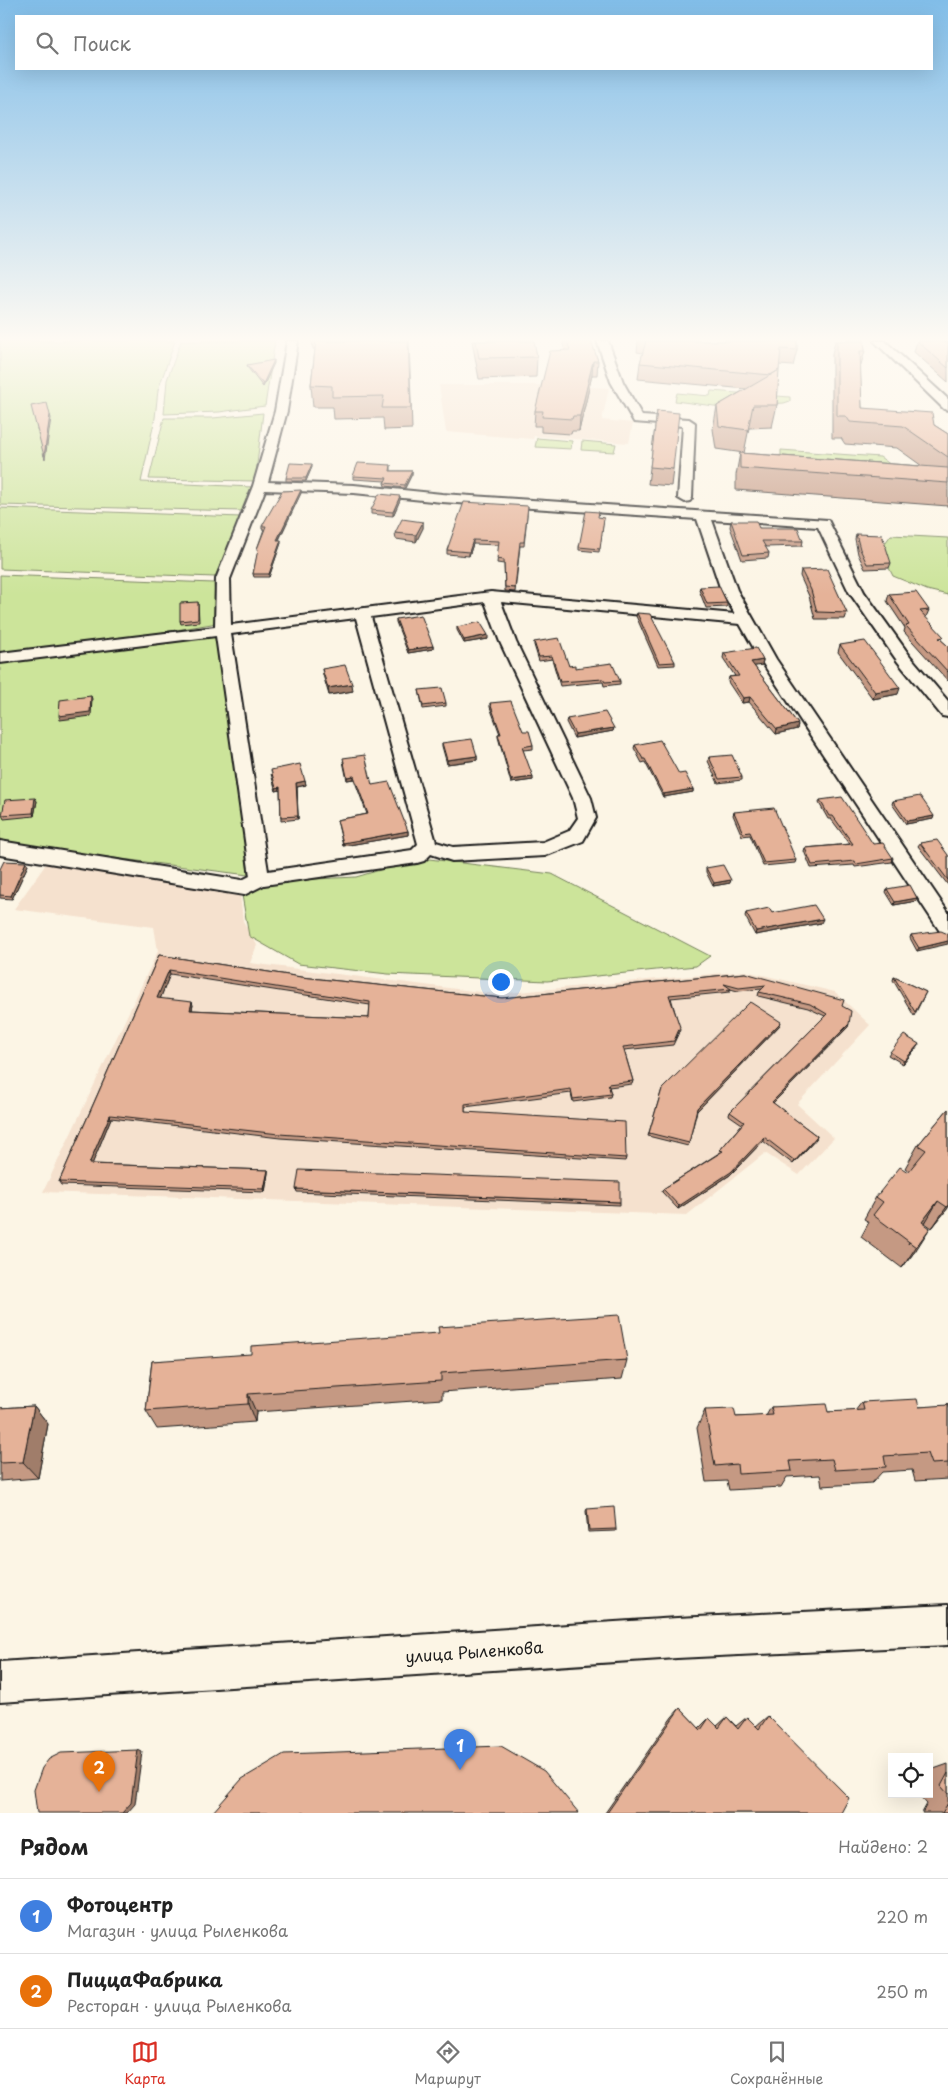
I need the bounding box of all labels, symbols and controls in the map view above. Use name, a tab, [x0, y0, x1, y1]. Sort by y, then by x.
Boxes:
search box	[15, 15, 933, 70]
icon: search	[33, 29, 61, 57]
text: Поиск	[73, 29, 131, 57]
your location	[488, 969, 514, 995]
street label: улица Рыленкова	[404, 1634, 544, 1668]
pin: 1	[444, 1729, 476, 1770]
pin: 2	[83, 1751, 115, 1792]
map controls	[888, 1753, 933, 1798]
button: locate	[888, 1753, 933, 1798]
text: Рядом	[20, 1830, 88, 1862]
text: Найдено: 2	[838, 1834, 928, 1858]
text: Фотоцентр	[67, 1890, 173, 1918]
text: 1	[32, 1904, 40, 1928]
text: 220 m	[877, 1904, 928, 1928]
text: Магазин · улица Рыленкова	[67, 1918, 288, 1942]
text: ПиццаФабрика	[67, 1965, 223, 1993]
text: 2	[30, 1979, 42, 2003]
text: 250 m	[877, 1979, 928, 2003]
text: Ресторан · улица Рыленкова	[67, 1993, 292, 2017]
tab: Карта	[125, 2038, 166, 2089]
tab: Маршрут	[415, 2038, 481, 2089]
tab: Сохранённые	[730, 2038, 823, 2089]

